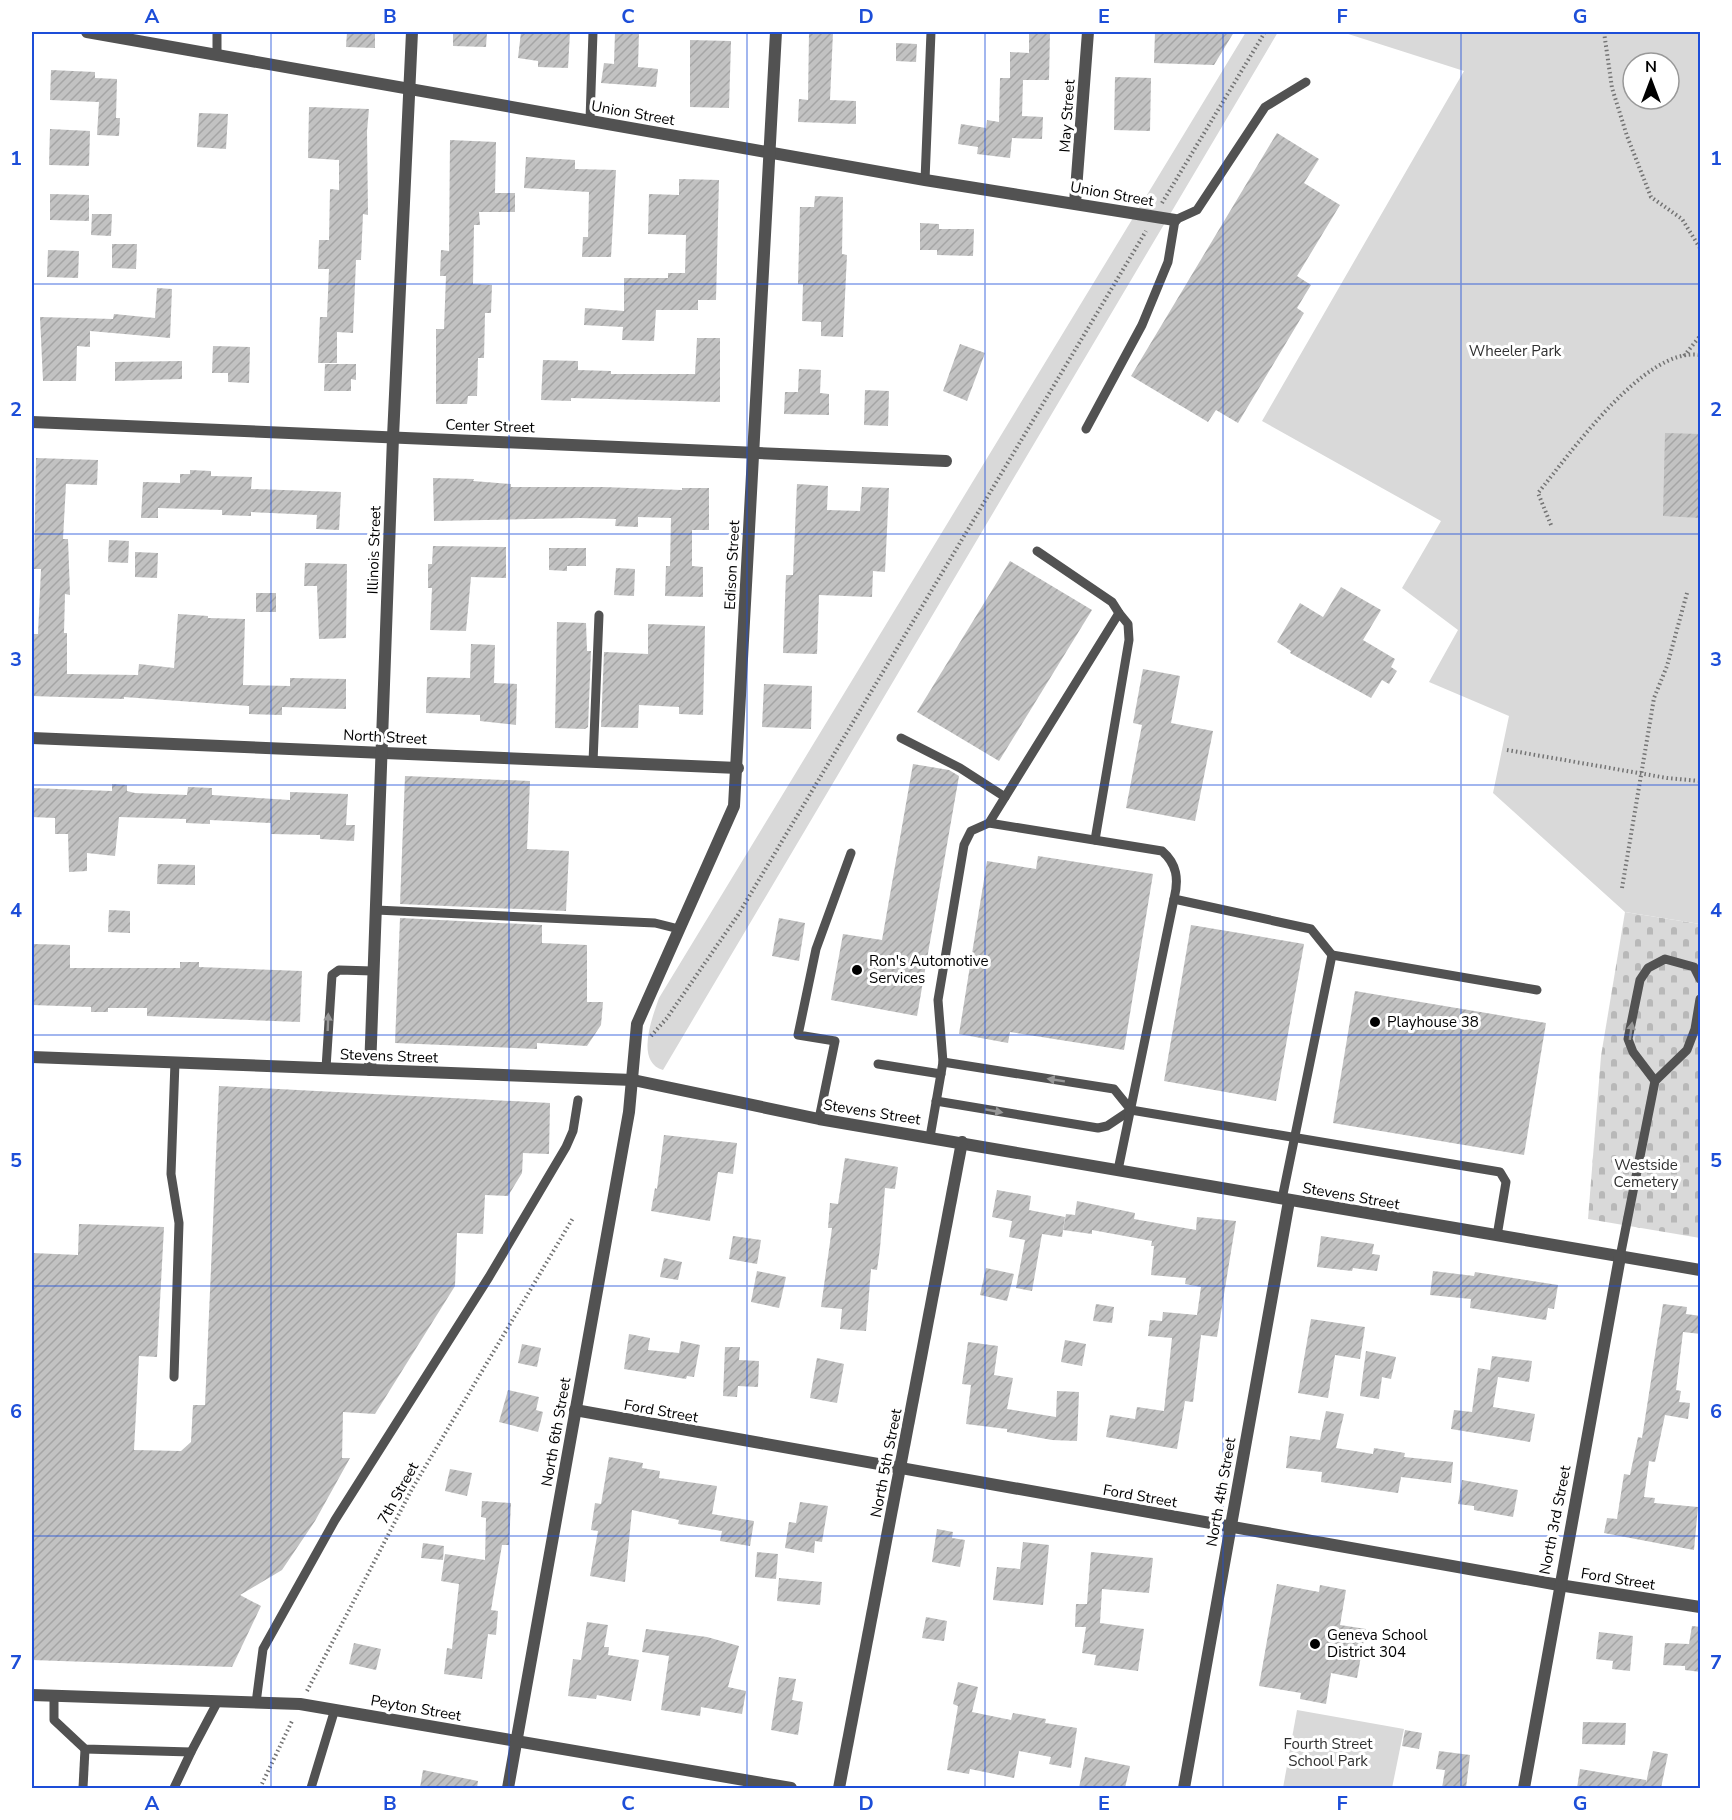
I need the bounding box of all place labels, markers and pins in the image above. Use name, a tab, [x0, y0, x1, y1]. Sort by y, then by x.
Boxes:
place label: Ron's Automotive Services	[869, 951, 988, 988]
marker: Ron's Automotive Services	[850, 963, 864, 977]
place label: Playhouse 38	[1387, 1012, 1479, 1032]
marker: Playhouse 38	[1368, 1015, 1382, 1029]
place label: Geneva School District 304	[1327, 1625, 1428, 1662]
marker: Geneva School District 304	[1308, 1637, 1322, 1651]

